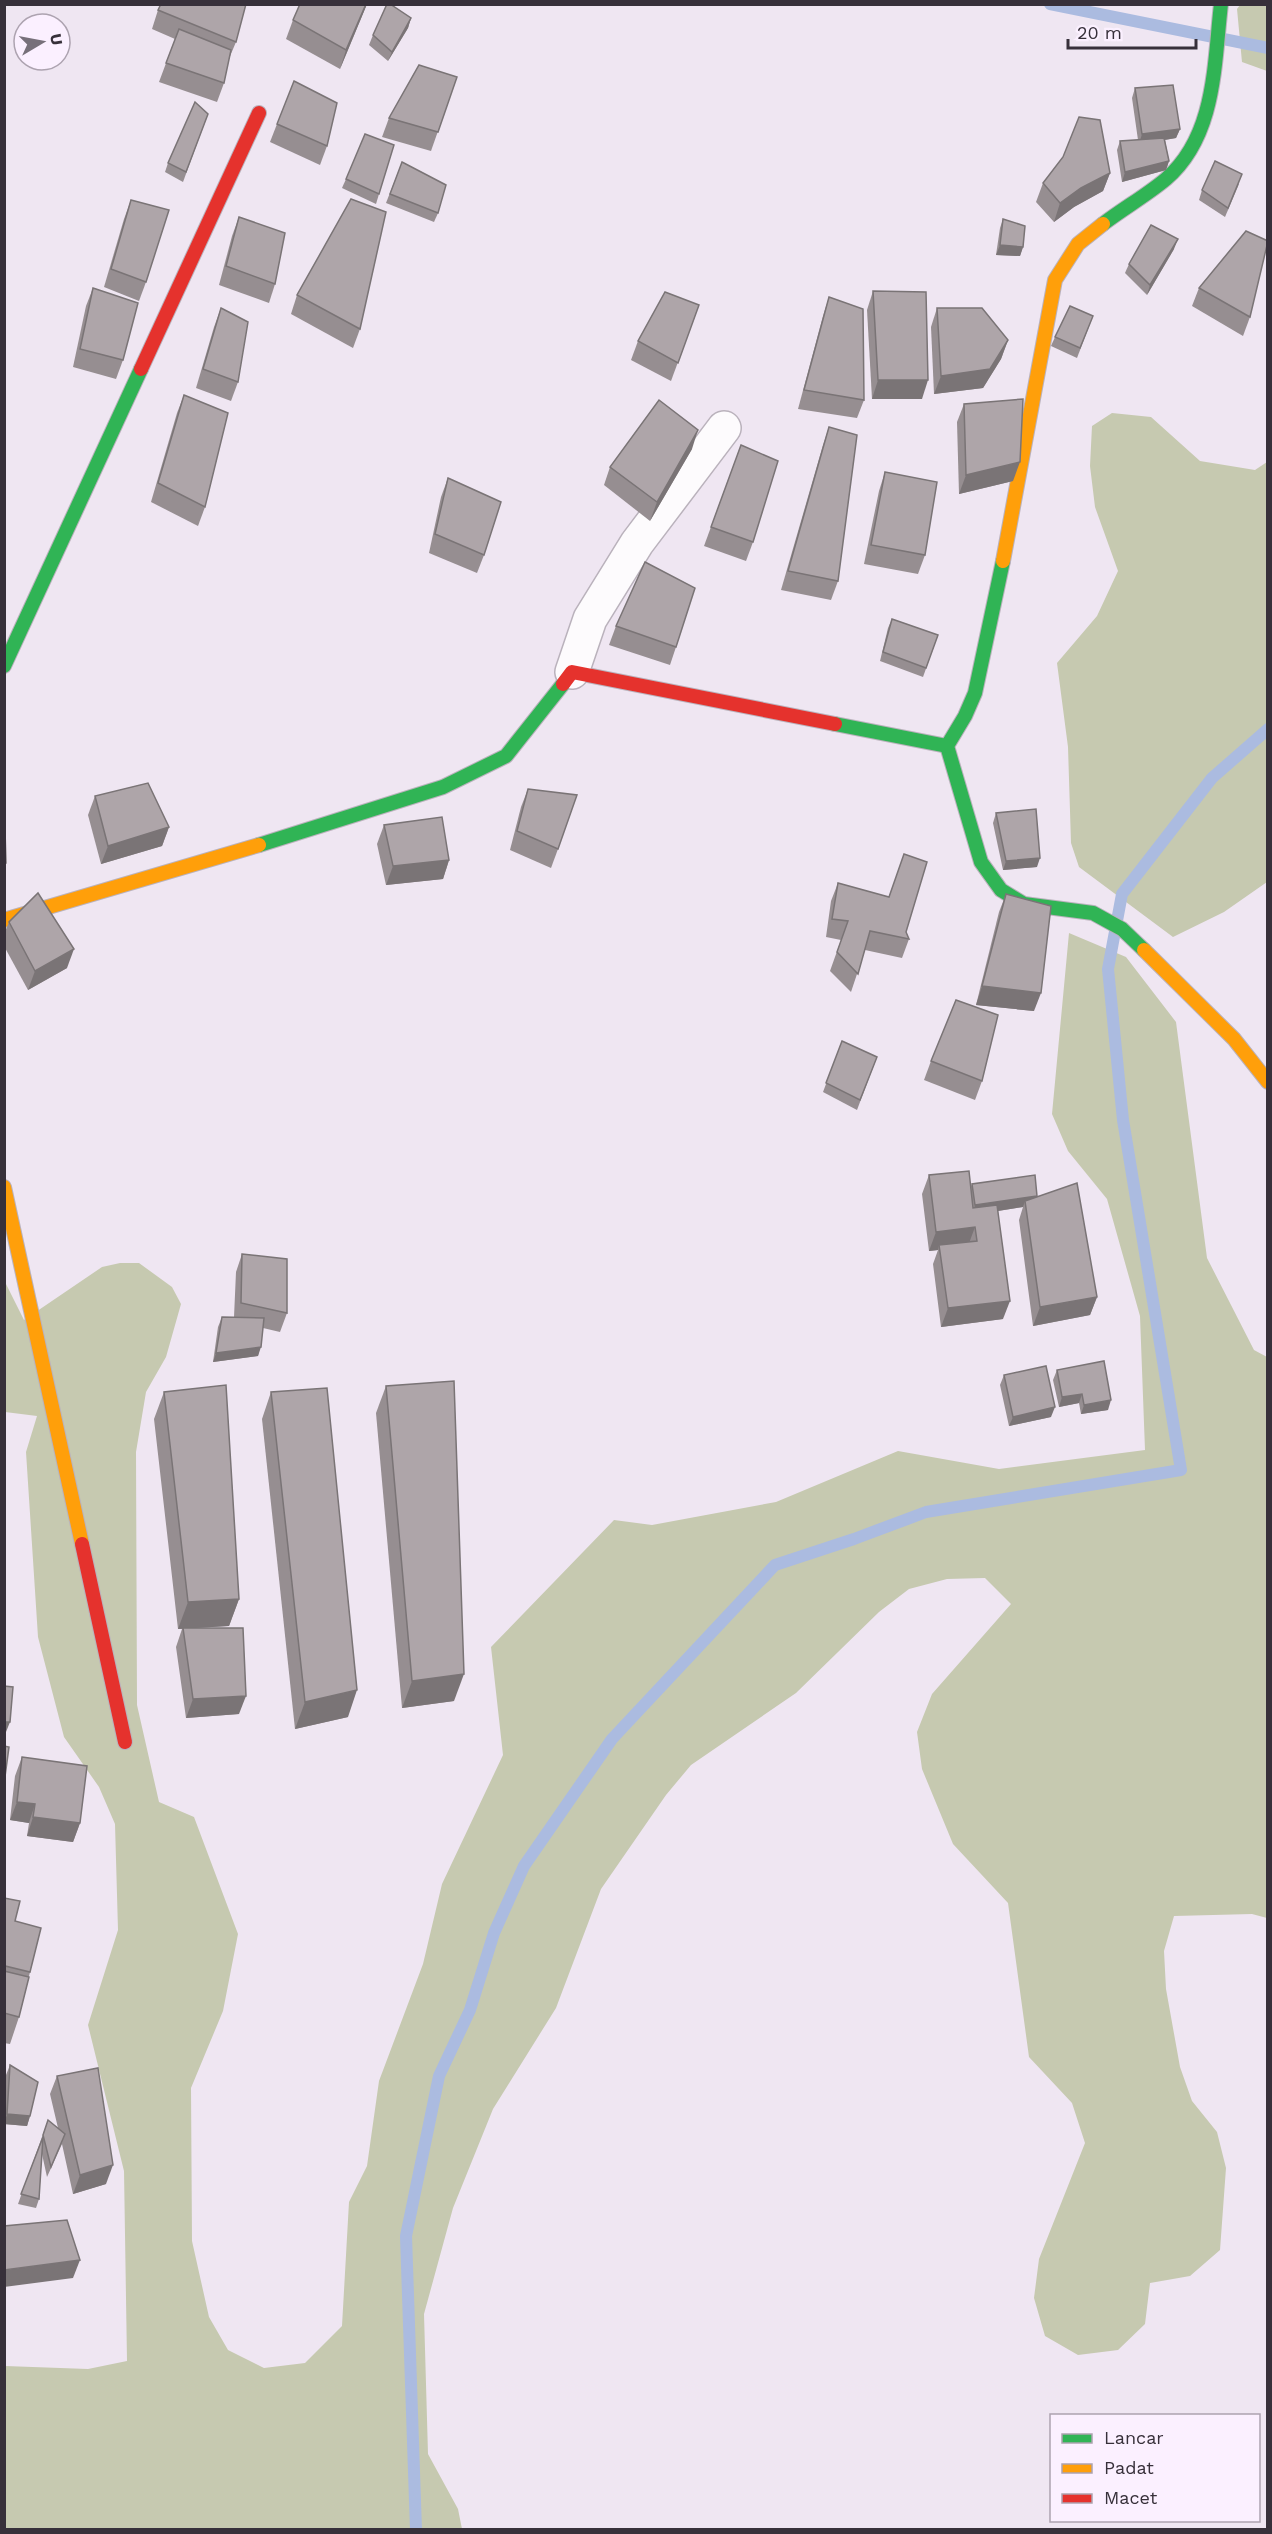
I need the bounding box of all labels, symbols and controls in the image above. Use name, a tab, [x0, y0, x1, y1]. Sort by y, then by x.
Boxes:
north arrow	[12, 12, 72, 72]
scale bar	[1068, 12, 1196, 50]
text: 20 m	[1077, 22, 1122, 43]
text: U	[46, 32, 67, 47]
legend	[1050, 2414, 1260, 2522]
text: Lancar	[1104, 2427, 1164, 2448]
text: Padat	[1104, 2457, 1154, 2478]
text: Macet	[1104, 2487, 1158, 2508]

